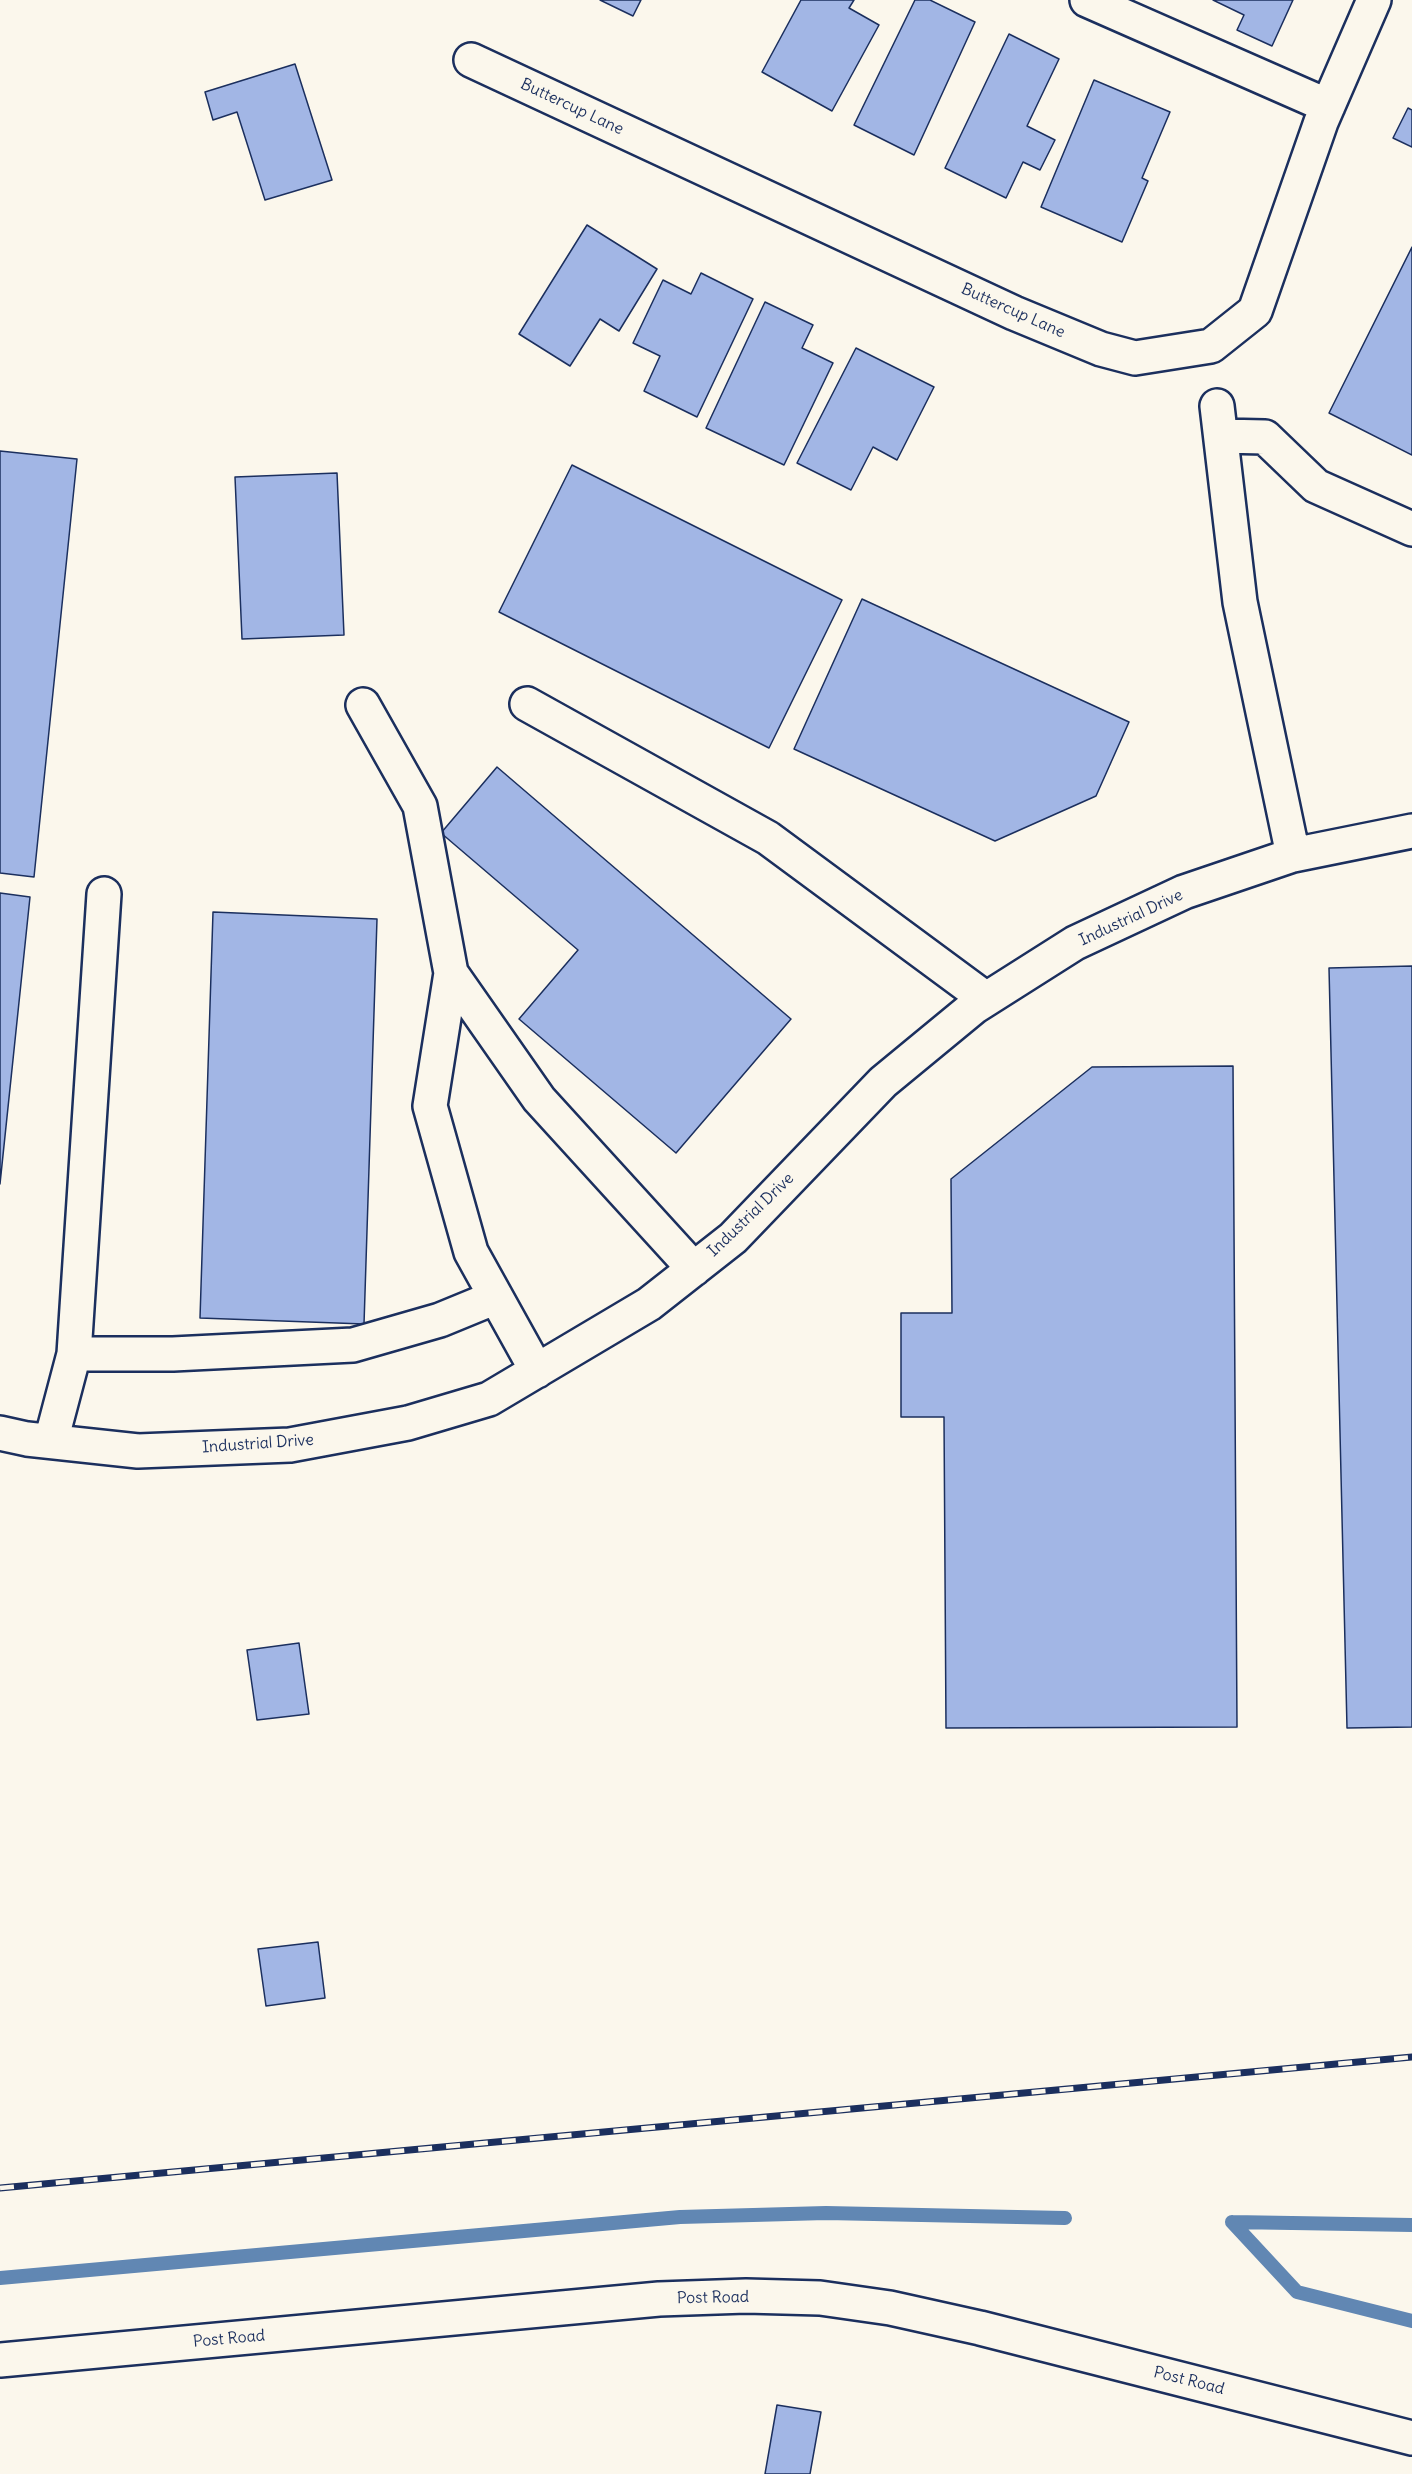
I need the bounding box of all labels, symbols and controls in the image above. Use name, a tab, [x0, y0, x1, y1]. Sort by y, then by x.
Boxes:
street label: Buttercup Lane	[517, 75, 627, 139]
street label: Buttercup Lane	[958, 280, 1068, 342]
street label: Industrial Drive	[1076, 886, 1186, 950]
street label: Industrial Drive	[704, 1169, 798, 1261]
street label: Industrial Drive	[201, 1431, 315, 1457]
street label: Post Road	[677, 2288, 749, 2308]
street label: Post Road	[192, 2326, 266, 2352]
street label: Post Road	[1152, 2363, 1226, 2399]

